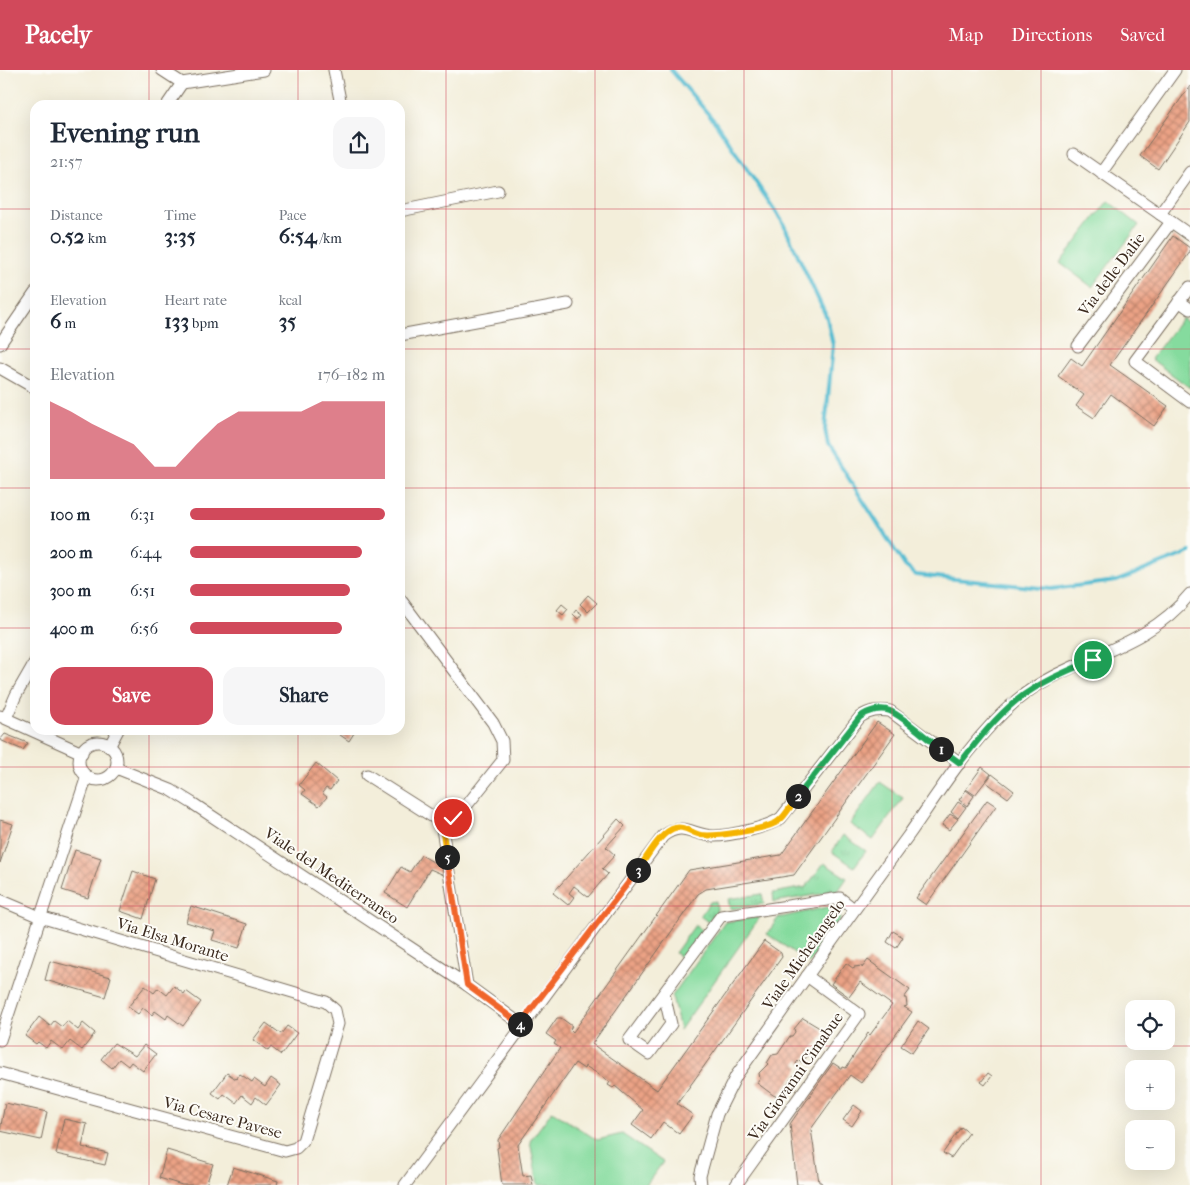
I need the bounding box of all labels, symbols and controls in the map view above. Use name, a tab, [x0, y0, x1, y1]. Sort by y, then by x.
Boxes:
text: Pacely	[25, 21, 92, 49]
text: Map	[949, 25, 983, 46]
text: Directions	[1011, 25, 1092, 46]
text: Saved	[1120, 25, 1165, 46]
text: Evening run	[50, 116, 200, 149]
button: share	[333, 117, 385, 169]
text: 21:57	[50, 152, 82, 171]
text: Distance	[50, 207, 103, 224]
text: Time	[164, 207, 196, 224]
text: Pace	[279, 207, 307, 224]
text: 0.52	[50, 224, 85, 248]
text: 3:35	[164, 224, 196, 248]
text: 6:54	[279, 224, 317, 248]
street label: Via delle Dalie	[1073, 229, 1149, 320]
text: km	[85, 230, 107, 247]
text: /km	[317, 230, 342, 247]
text: Elevation	[50, 292, 107, 309]
text: Heart rate	[164, 292, 227, 309]
text: kcal	[279, 292, 302, 309]
text: 6	[50, 309, 61, 333]
text: 133	[164, 309, 189, 333]
text: 35	[279, 309, 296, 333]
text: m	[61, 315, 76, 332]
text: bpm	[189, 315, 219, 332]
text: Elevation	[50, 365, 115, 384]
text: 176–182 m	[317, 365, 385, 384]
text: 100 m	[50, 505, 90, 524]
text: 6:31	[130, 505, 155, 524]
text: 200 m	[50, 543, 93, 562]
text: 6:44	[130, 543, 162, 562]
text: 300 m	[50, 581, 91, 600]
text: 6:51	[130, 581, 155, 600]
text: 400 m	[50, 619, 94, 638]
text: 6:56	[130, 619, 158, 638]
pin	[1072, 639, 1114, 681]
icon: arrive	[1079, 646, 1107, 674]
button: Save	[50, 667, 213, 725]
button: Share	[223, 667, 385, 725]
pin: 1	[928, 736, 954, 762]
text: 1	[939, 741, 944, 758]
pin: 2	[786, 784, 810, 808]
text: 2	[795, 788, 802, 805]
pin	[432, 797, 474, 839]
icon: check	[439, 804, 467, 832]
street label: Viale del Mediterraneo	[260, 823, 403, 928]
pin: 5	[434, 844, 460, 870]
text: 5	[444, 849, 451, 866]
pin: 3	[626, 858, 650, 882]
text: 3	[636, 862, 641, 879]
street label: Viale Michelangelo	[757, 895, 849, 1014]
street label: Via Elsa Morante	[114, 913, 231, 966]
map controls	[1125, 1000, 1175, 1170]
button: locate	[1125, 1000, 1175, 1050]
street label: Via Giovanni Cimabue	[743, 1008, 847, 1145]
pin: 4	[508, 1012, 532, 1036]
text: 4	[516, 1016, 525, 1033]
button: +	[1125, 1060, 1175, 1110]
street label: Via Cesare Pavese	[161, 1092, 284, 1142]
button: −	[1125, 1120, 1175, 1170]

